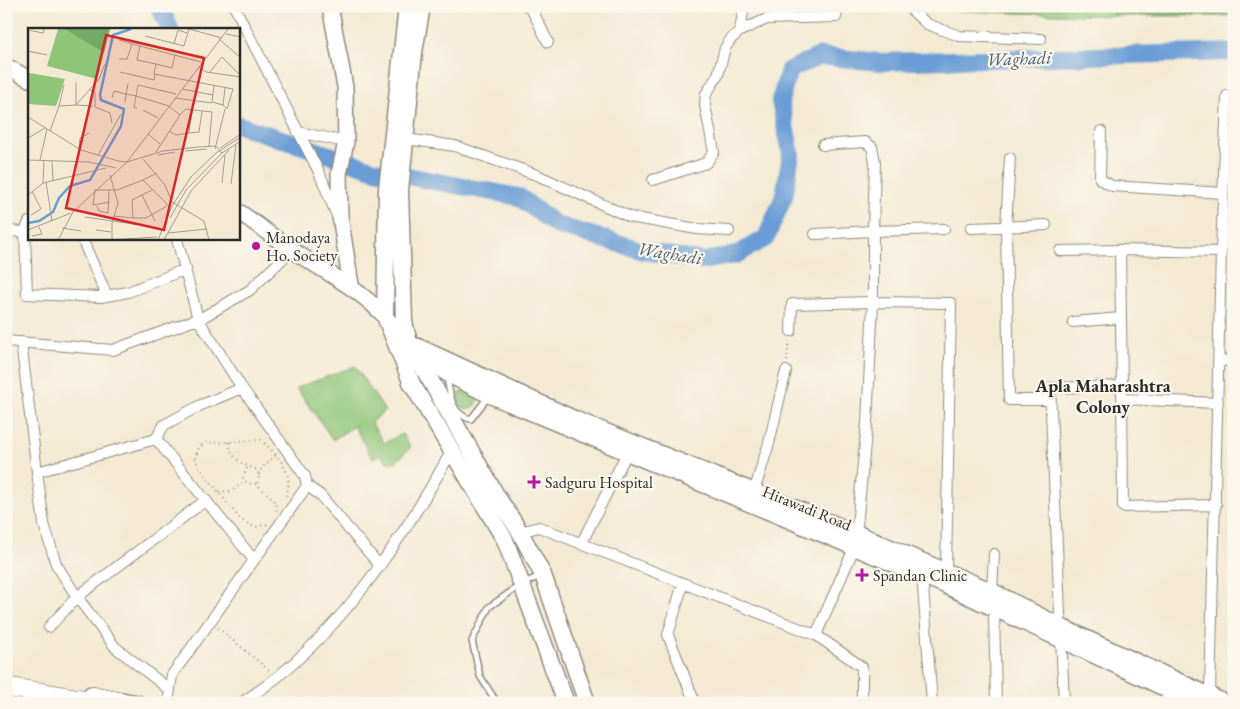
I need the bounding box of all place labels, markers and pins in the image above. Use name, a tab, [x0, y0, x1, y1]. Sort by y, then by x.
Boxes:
place label: Manodaya Ho. Society	[266, 227, 338, 266]
marker: Manodaya Ho. Society	[250, 240, 262, 252]
place label: Sadguru Hospital	[545, 472, 653, 493]
marker: Sadguru Hospital	[527, 475, 541, 489]
place label: Spandan Clinic	[873, 565, 967, 586]
marker: Spandan Clinic	[855, 568, 869, 582]

